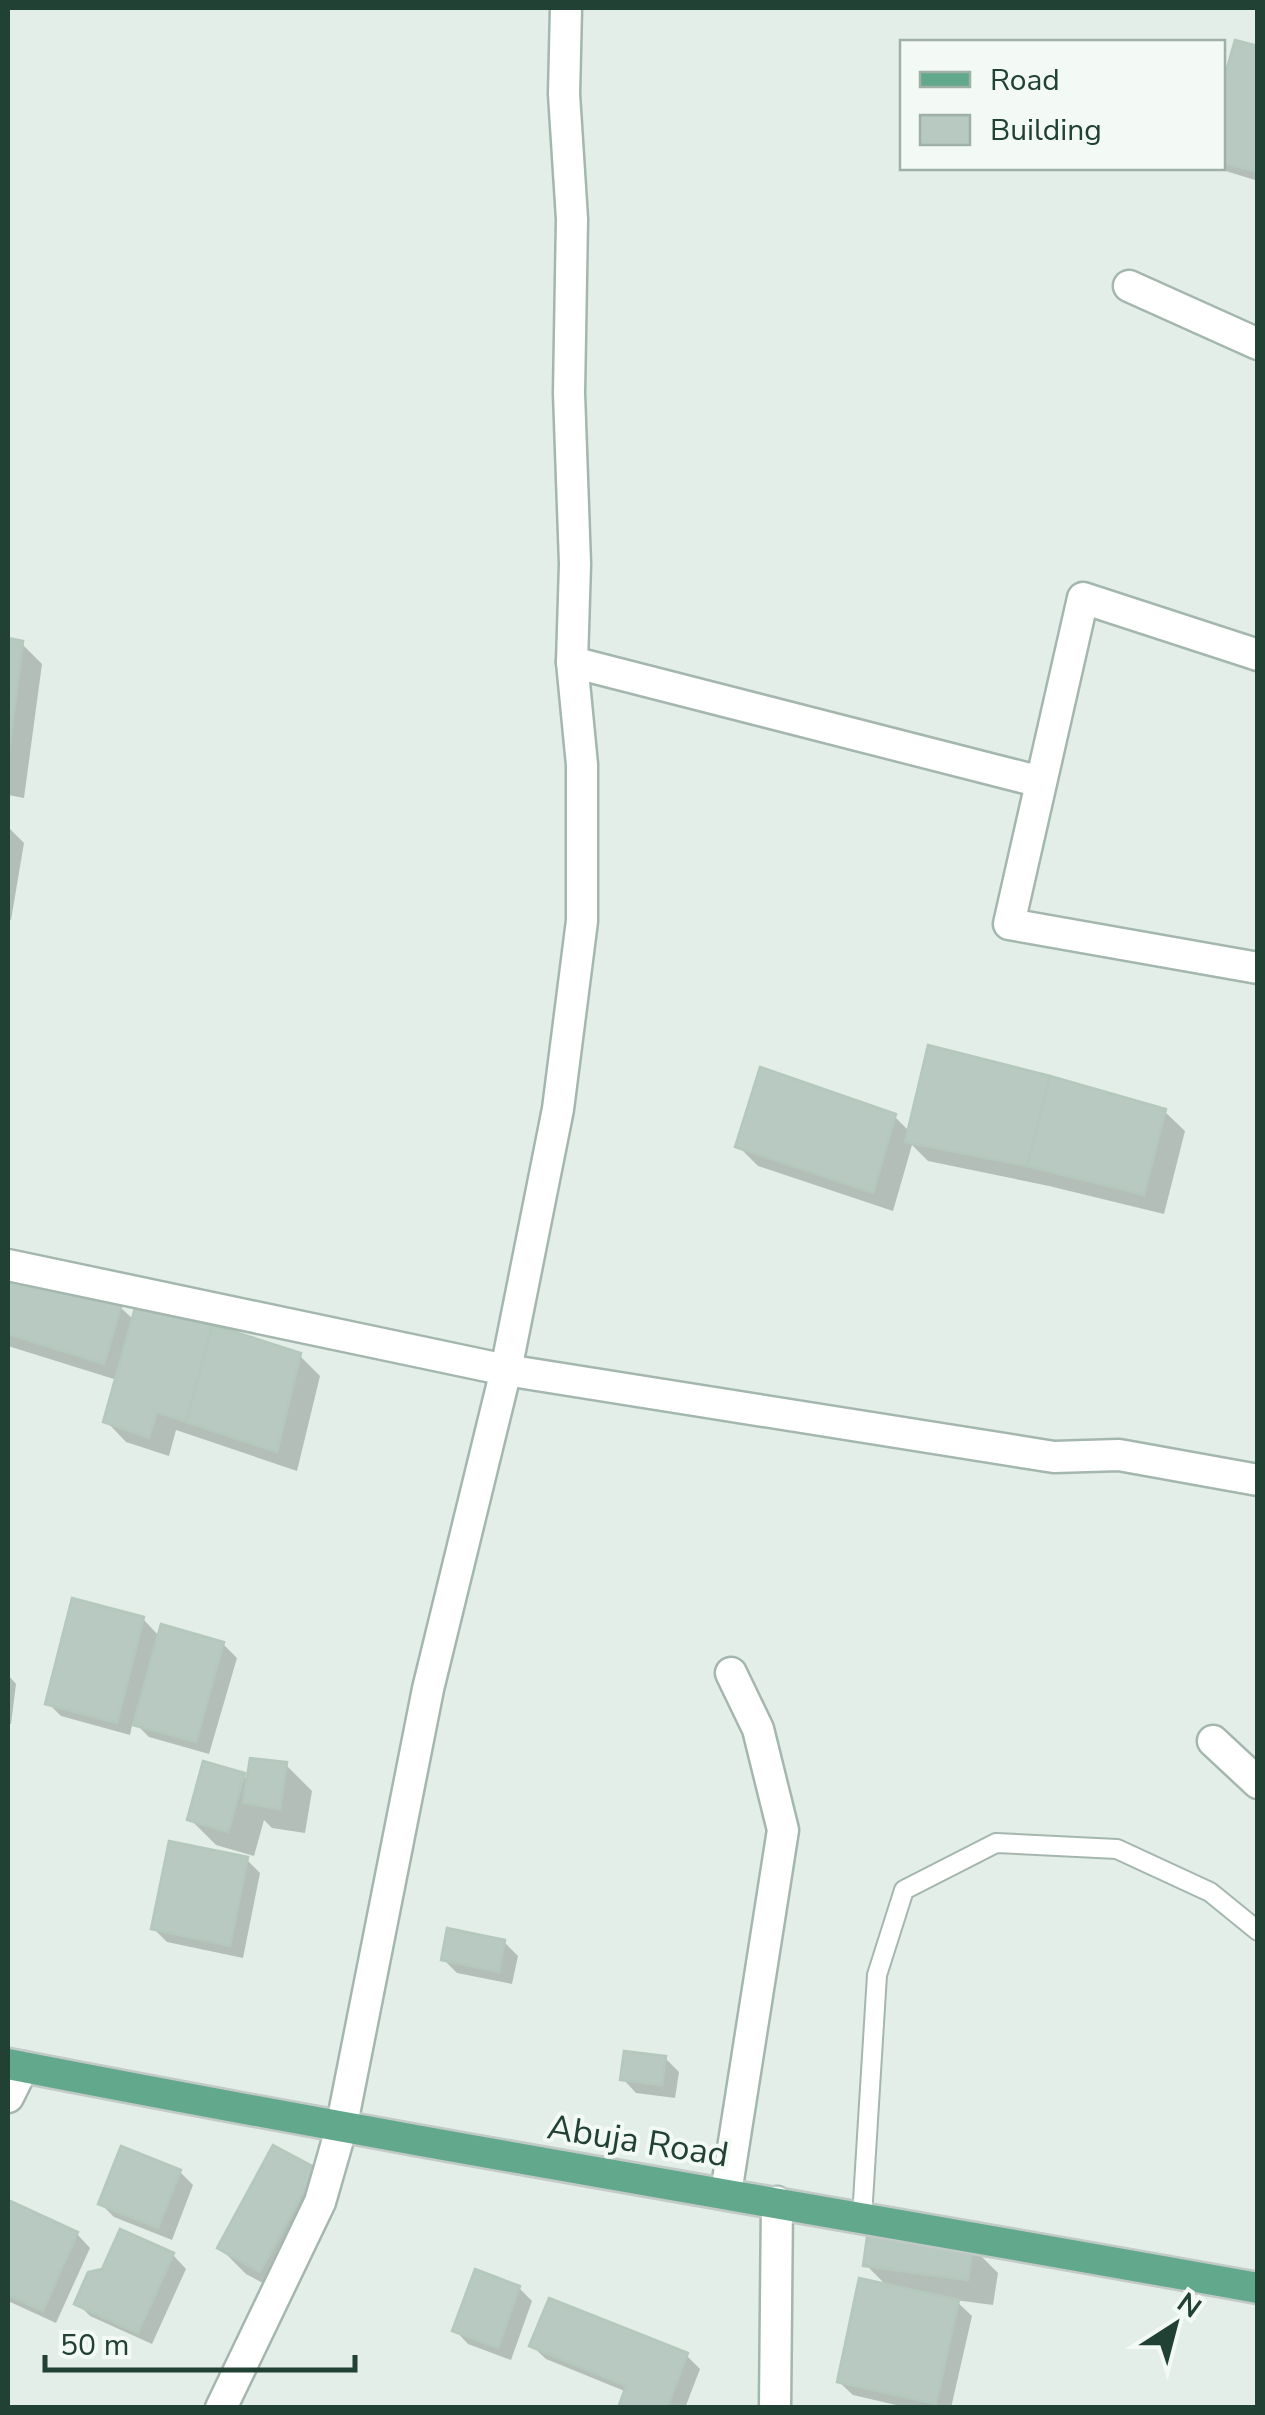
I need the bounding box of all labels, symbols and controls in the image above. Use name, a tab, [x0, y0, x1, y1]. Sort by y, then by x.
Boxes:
legend	[900, 40, 1225, 170]
text: Road	[990, 60, 1060, 101]
text: Building	[990, 110, 1102, 151]
street label: Abuja Road	[544, 2103, 732, 2179]
north arrow	[1125, 2275, 1225, 2375]
text: N	[1169, 2284, 1209, 2327]
scale bar	[45, 2310, 355, 2372]
text: 50 m	[60, 2325, 129, 2366]

